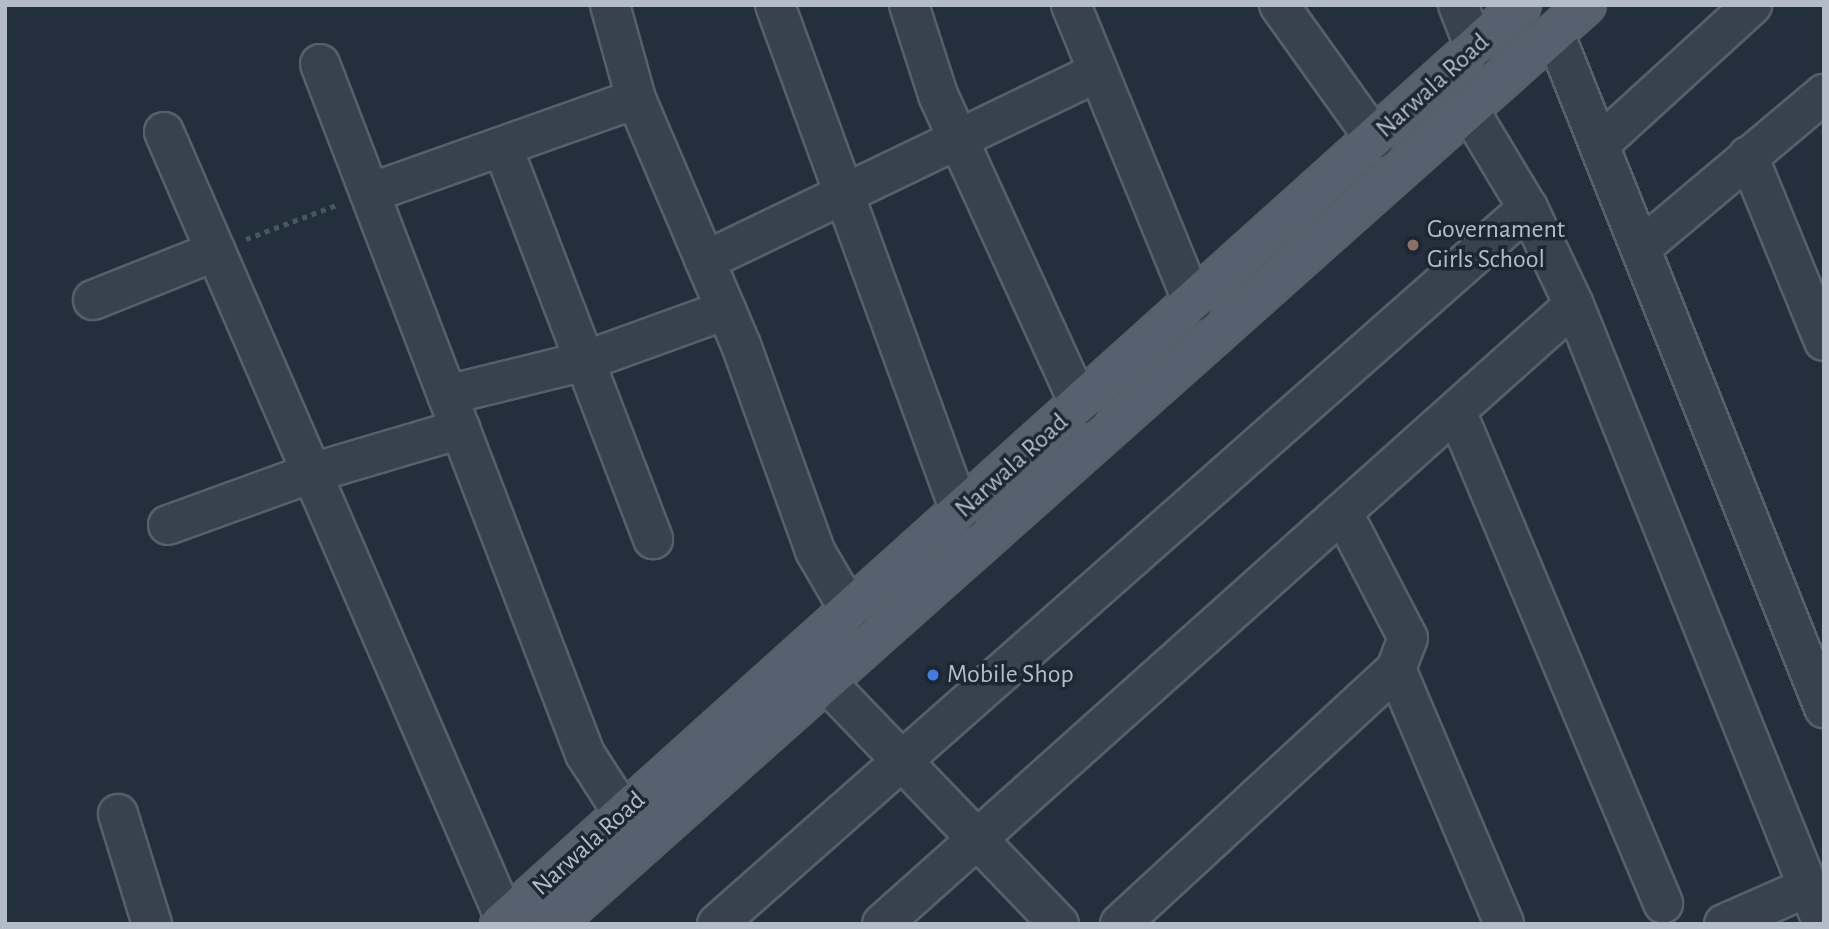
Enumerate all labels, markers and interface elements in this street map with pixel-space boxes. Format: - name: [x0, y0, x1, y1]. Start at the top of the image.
- street label: Narwala Road: [1370, 27, 1496, 145]
- place label: Governament Girls School: [1427, 214, 1565, 276]
- marker: Governament Girls School: [1405, 237, 1421, 253]
- street label: Narwala Road: [949, 407, 1075, 525]
- place label: Mobile Shop: [947, 659, 1074, 691]
- marker: Mobile Shop: [925, 667, 941, 683]
- street label: Narwala Road: [526, 785, 652, 903]

